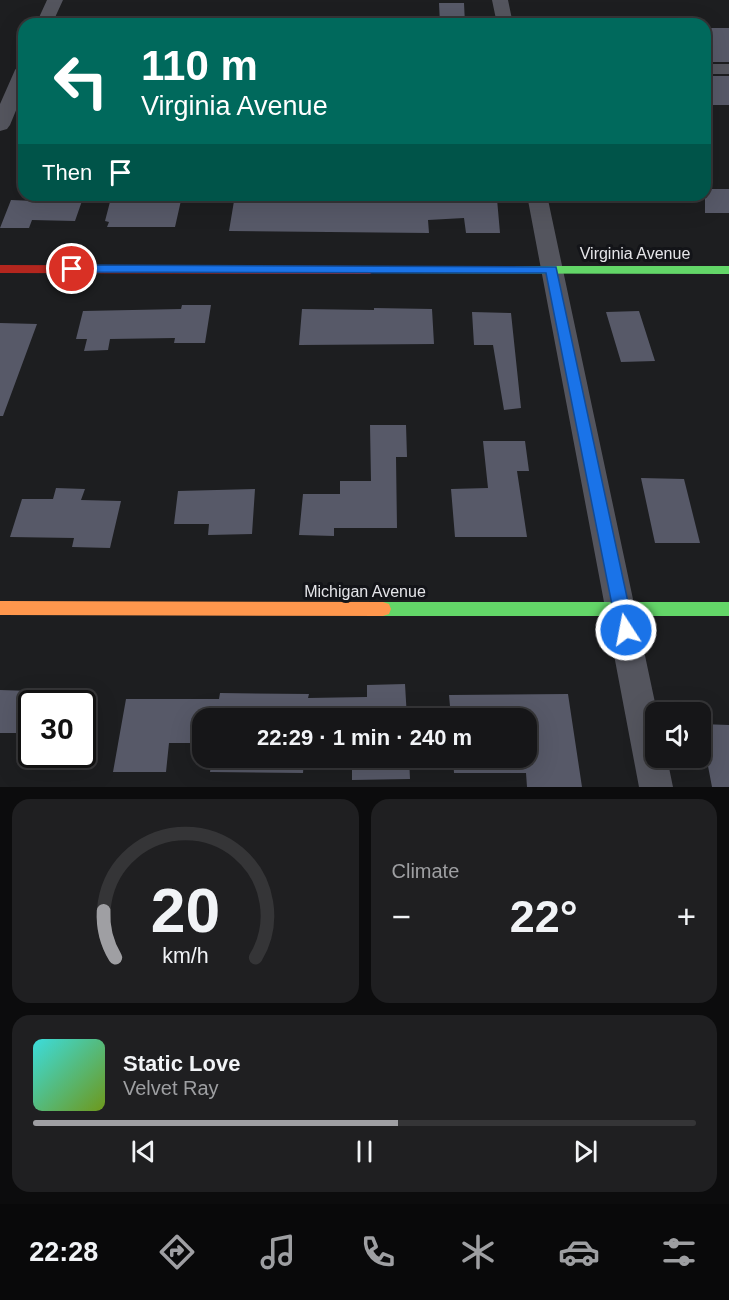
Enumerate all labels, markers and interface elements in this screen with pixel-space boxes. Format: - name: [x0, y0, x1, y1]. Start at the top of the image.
- icon: left: [42, 42, 120, 120]
- text: 110 m: [141, 42, 258, 89]
- text: Virginia Avenue: [141, 91, 328, 121]
- icon: arrive: [104, 156, 137, 189]
- text: Then: [42, 160, 92, 185]
- pin: [46, 243, 97, 294]
- street label: Virginia Avenue: [580, 245, 690, 262]
- icon: arrive: [55, 252, 88, 285]
- street label: Michigan Avenue: [304, 583, 426, 600]
- position arrow: [594, 598, 658, 662]
- speed limit sign: 30: [18, 690, 96, 768]
- map controls: [645, 702, 711, 768]
- button: sound: [645, 702, 711, 768]
- text: 22:29 · 1 min · 240 m: [257, 725, 472, 750]
- text: Climate: [392, 860, 459, 882]
- text: 20: [151, 876, 220, 945]
- text: 22°: [510, 891, 578, 942]
- text: −: [392, 898, 411, 935]
- text: +: [677, 898, 696, 935]
- text: km/h: [162, 944, 208, 968]
- text: Static Love: [123, 1051, 240, 1076]
- text: Velvet Ray: [123, 1077, 219, 1099]
- icon: previous: [127, 1135, 160, 1168]
- icon: pause: [348, 1135, 381, 1168]
- icon: next: [569, 1135, 602, 1168]
- icon: directions: [156, 1231, 198, 1273]
- icon: music: [257, 1231, 299, 1273]
- icon: phone: [357, 1231, 399, 1273]
- icon: climate: [457, 1231, 499, 1273]
- icon: car: [558, 1231, 600, 1273]
- icon: filters: [658, 1231, 700, 1273]
- text: 22:28: [29, 1237, 98, 1267]

